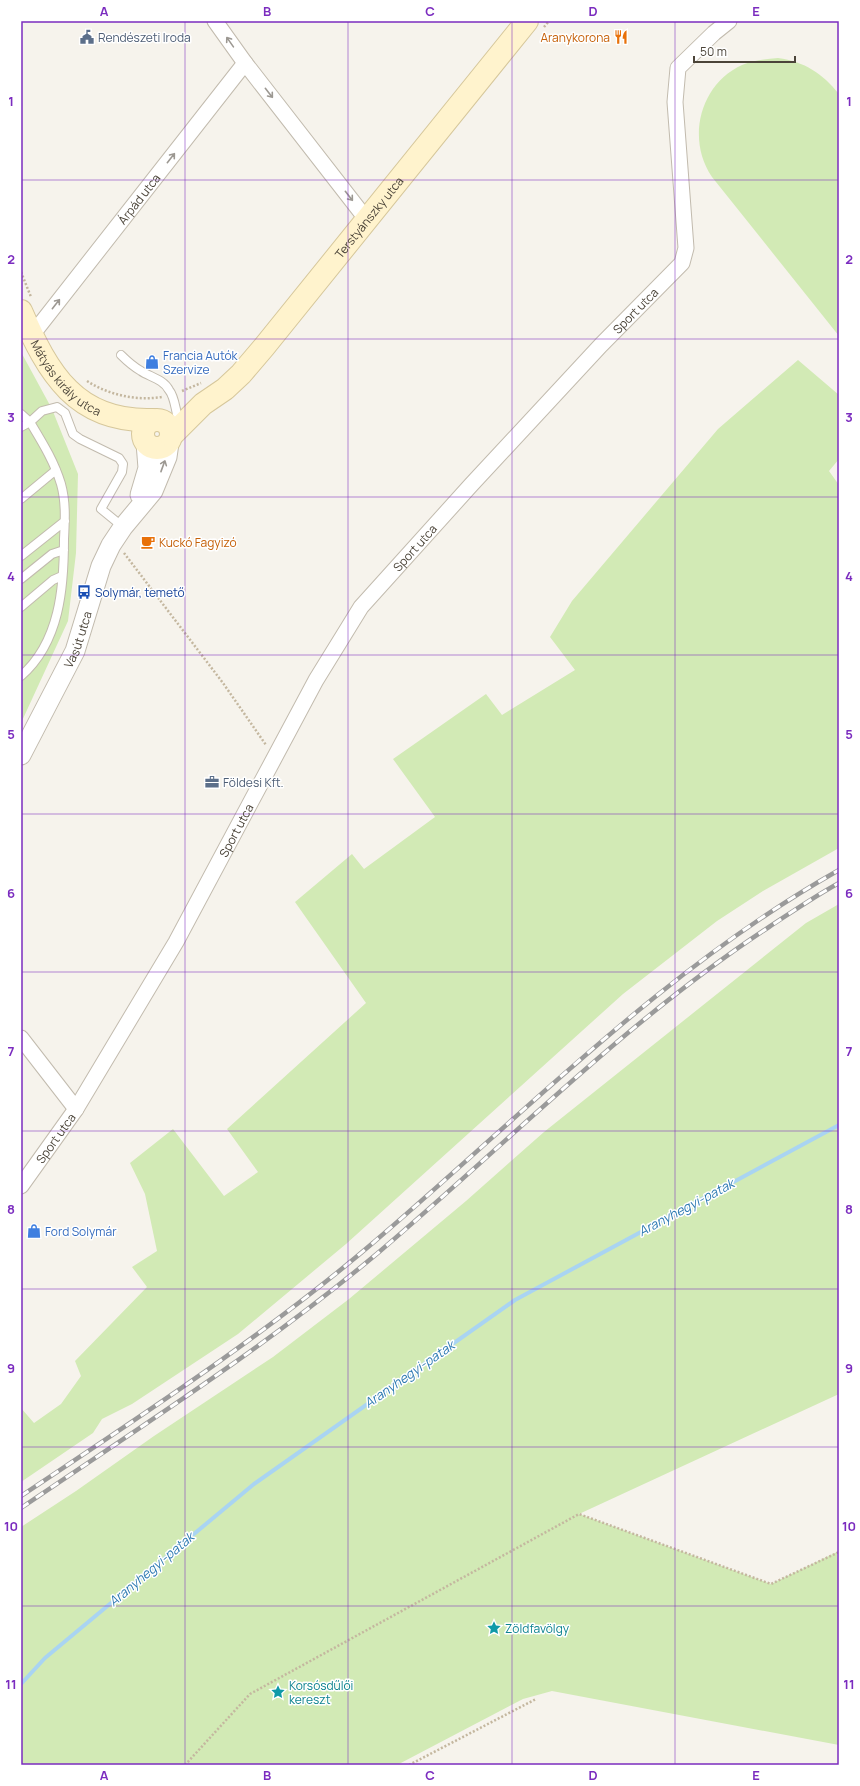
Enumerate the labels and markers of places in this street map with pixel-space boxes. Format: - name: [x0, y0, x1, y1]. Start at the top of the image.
- public building icon: Rendészeti Iroda: [79, 29, 95, 45]
- place label: Rendészeti Iroda: [98, 29, 191, 46]
- place label: Aranykorona: [540, 29, 610, 46]
- restaurant icon: Aranykorona: [613, 29, 629, 45]
- place label: Francia Autók Szervize: [163, 347, 239, 378]
- shop icon: Francia Autók Szervize: [144, 354, 160, 370]
- cafe icon: Kuckó Fagyizó: [140, 534, 156, 550]
- place label: Kuckó Fagyizó: [159, 534, 236, 551]
- bus stop icon: Solymár, temető: [76, 584, 92, 600]
- place label: Solymár, temető: [95, 584, 185, 601]
- office icon: Földesi Kft.: [204, 774, 220, 790]
- place label: Földesi Kft.: [223, 774, 284, 791]
- shop icon: Ford Solymár: [26, 1223, 42, 1239]
- place label: Ford Solymár: [45, 1223, 117, 1240]
- place icon: Zöldfavölgy: [486, 1620, 502, 1636]
- place label: Zöldfavölgy: [505, 1620, 570, 1637]
- place label: Korsósdűlői kereszt: [289, 1677, 353, 1708]
- place icon: Korsósdűlői kereszt: [270, 1684, 286, 1700]

